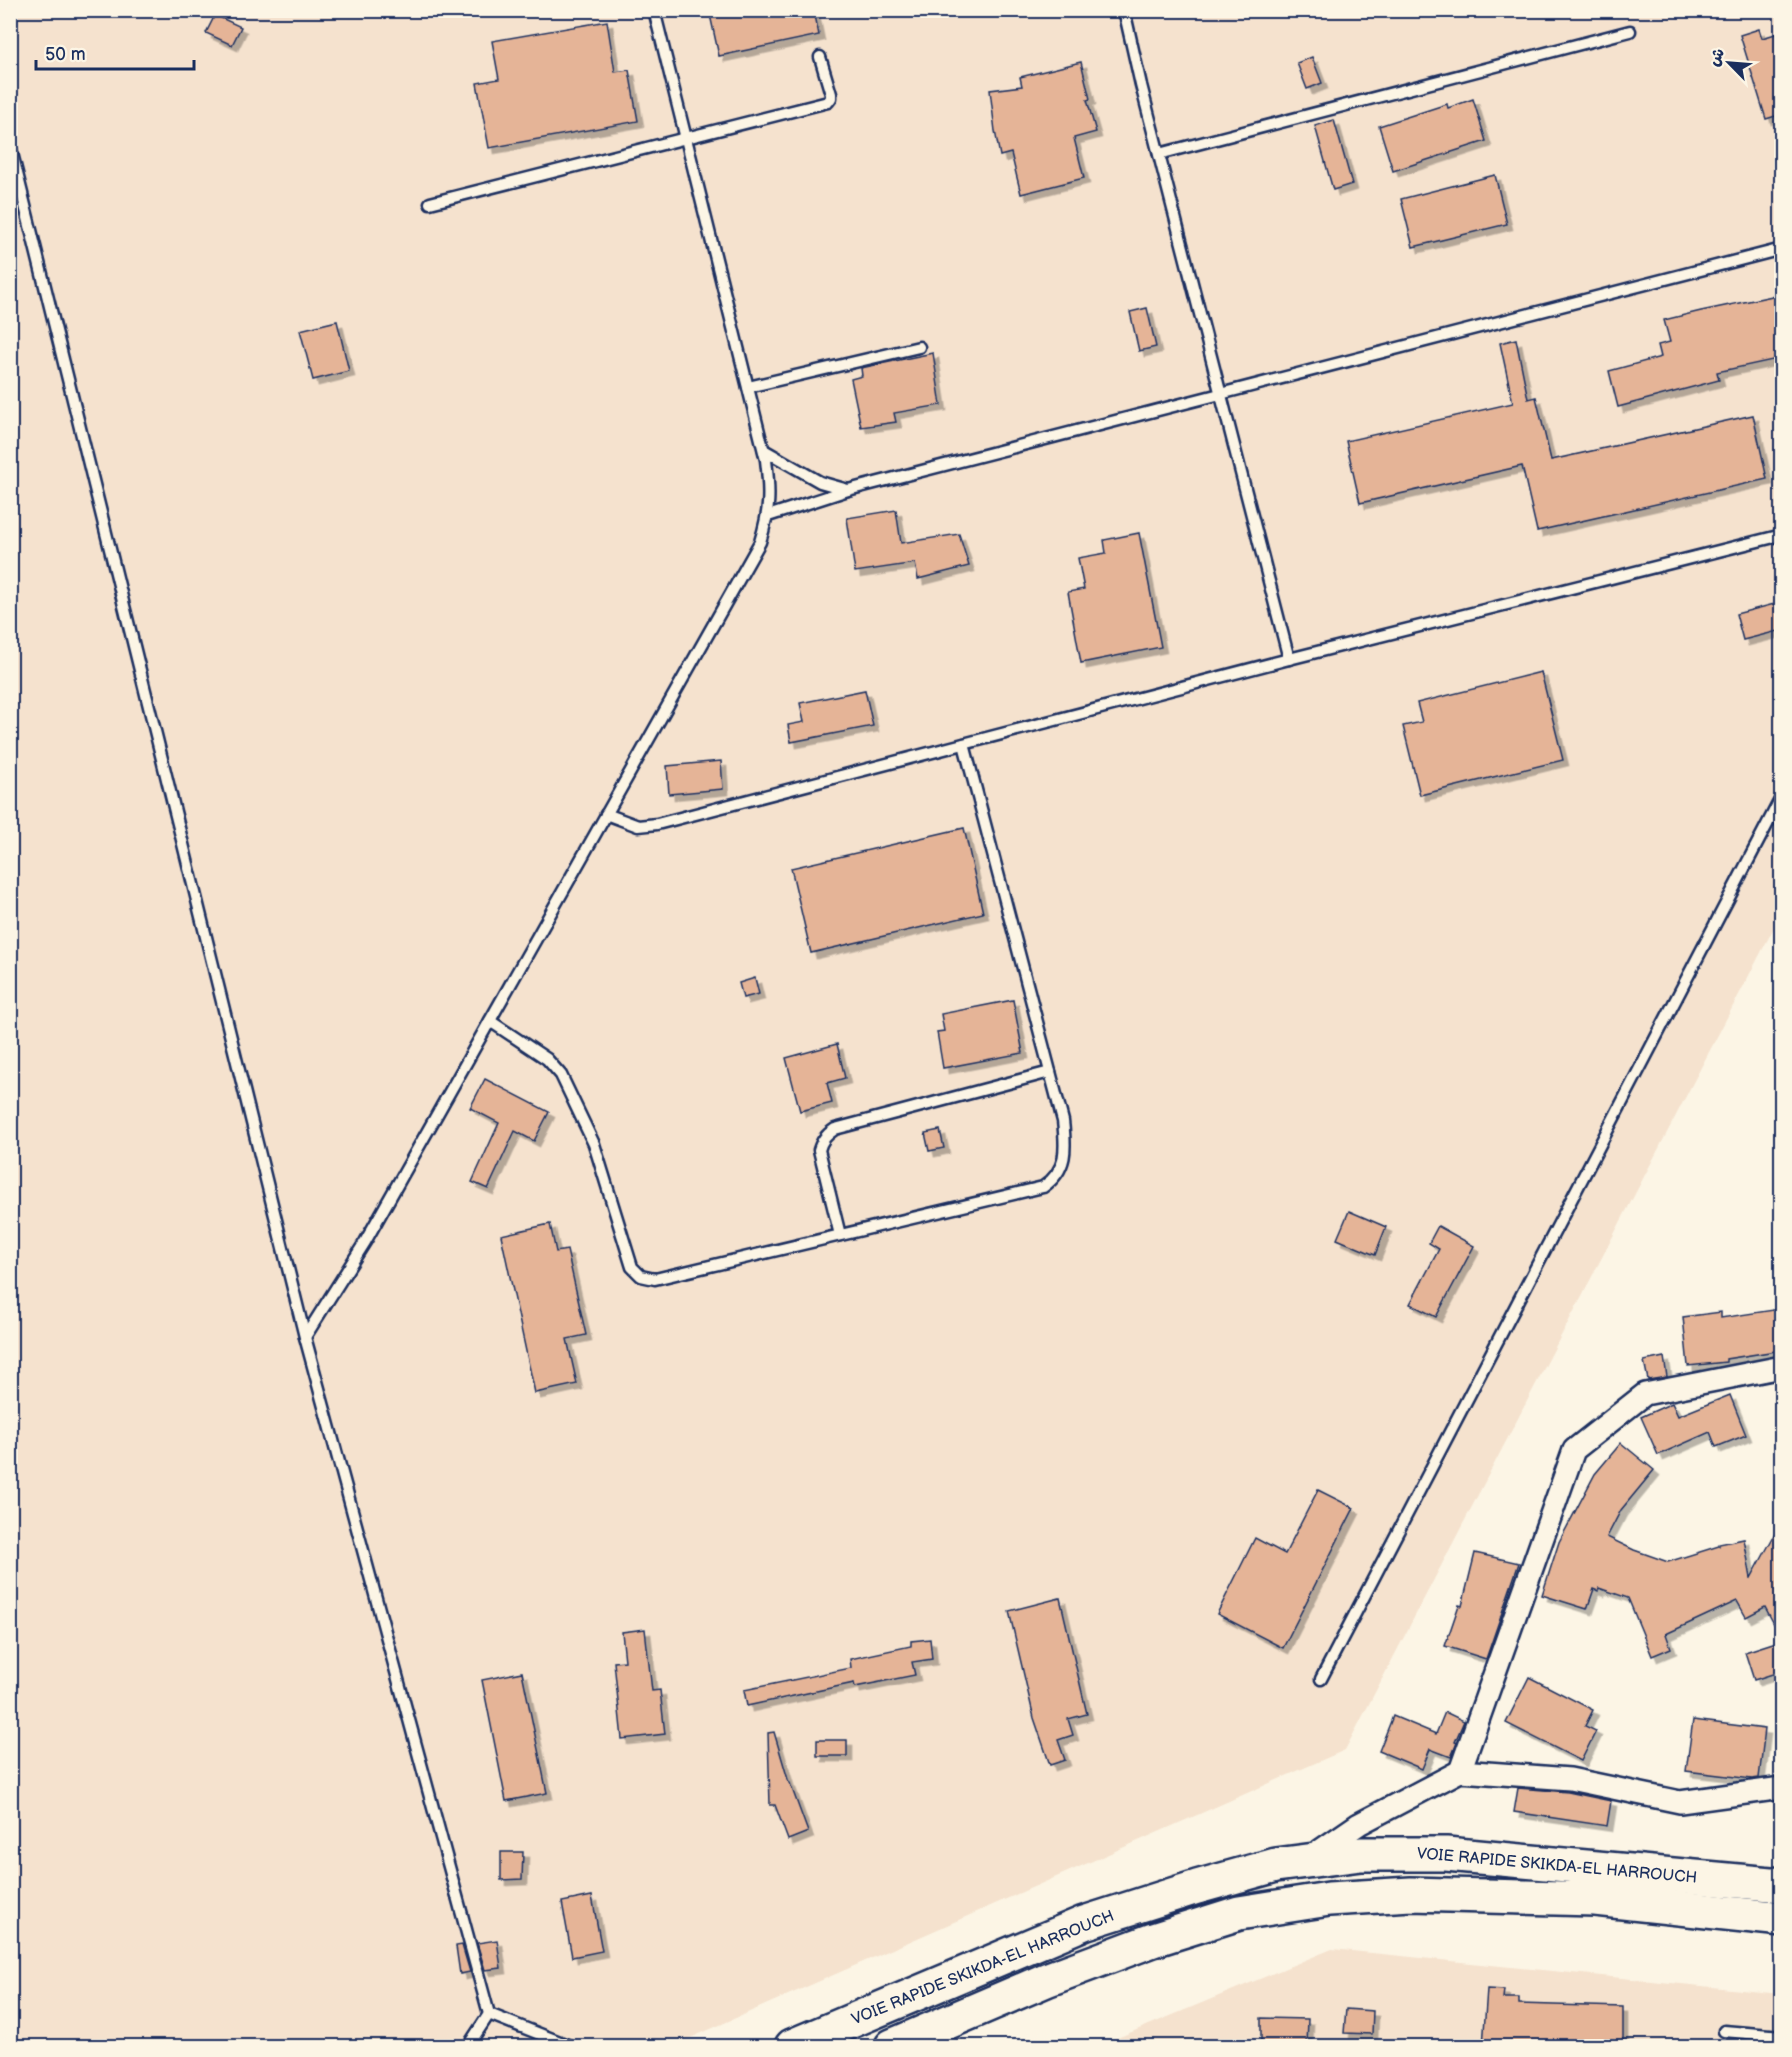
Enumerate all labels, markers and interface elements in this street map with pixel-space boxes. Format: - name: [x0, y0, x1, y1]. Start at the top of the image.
- scale bar: [36, 33, 194, 71]
- north arrow: [1699, 33, 1759, 93]
- text: 50 m: [45, 44, 86, 65]
- text: ش: [1704, 45, 1729, 69]
- street label: VOIE RAPIDE SKIKDA-EL HARROUCH: [1416, 1844, 1698, 1888]
- street label: VOIE RAPIDE SKIKDA-EL HARROUCH: [849, 1907, 1117, 2029]

